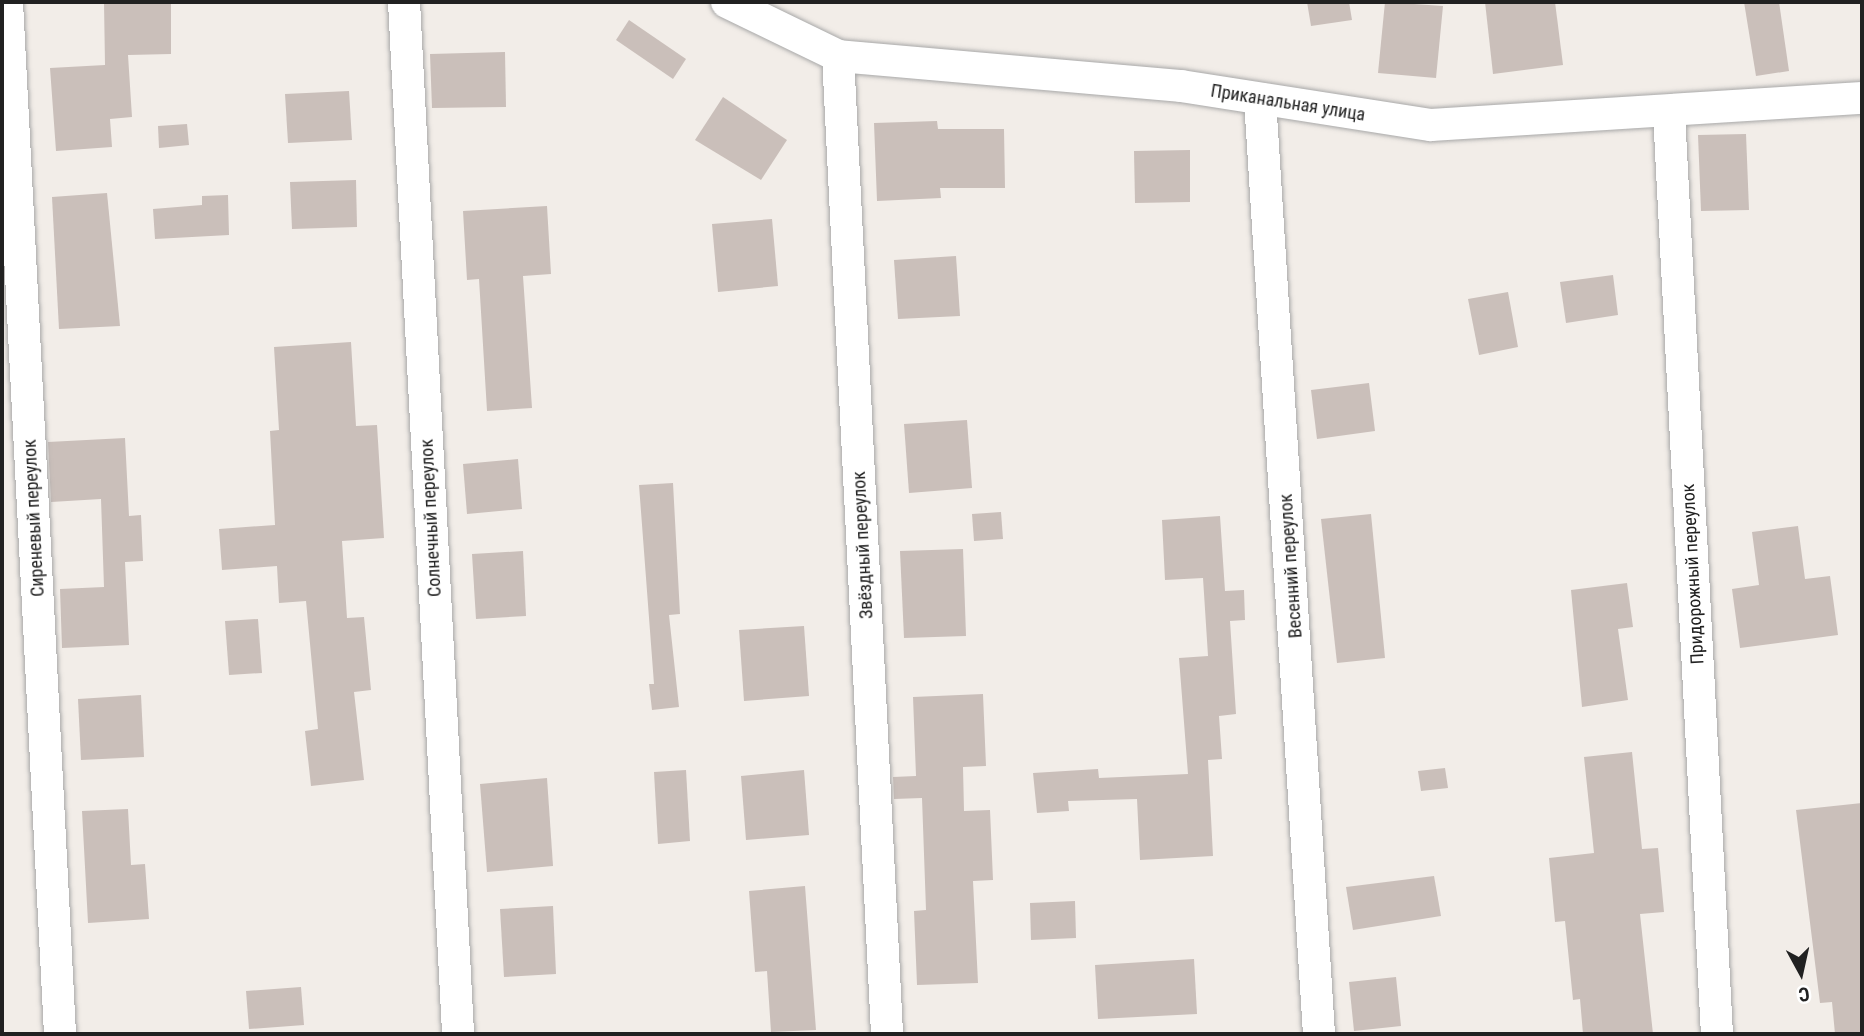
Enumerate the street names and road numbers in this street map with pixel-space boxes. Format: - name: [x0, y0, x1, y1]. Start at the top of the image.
- street label: Приканальная улица: [1209, 80, 1367, 126]
- street label: Сиреневый переулок: [19, 439, 49, 597]
- street label: Солнечный переулок: [416, 439, 446, 597]
- street label: Звёздный переулок: [848, 471, 878, 619]
- street label: Придорожный переулок: [1677, 483, 1709, 665]
- street label: Весенний переулок: [1275, 493, 1307, 639]

